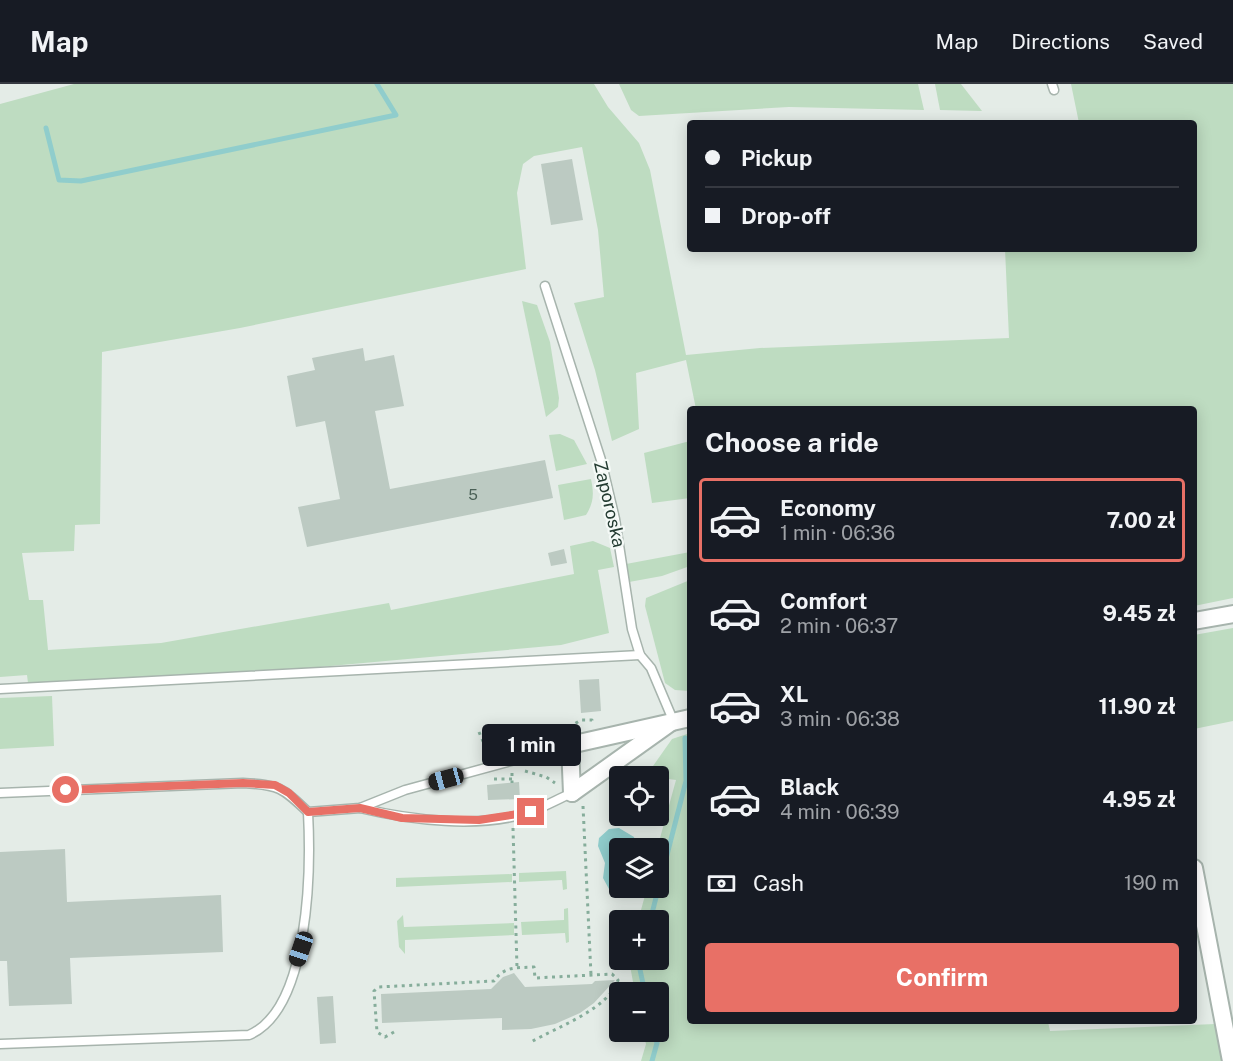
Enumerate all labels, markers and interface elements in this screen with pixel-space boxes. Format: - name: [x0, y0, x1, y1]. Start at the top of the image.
- text: Map: [30, 25, 89, 58]
- text: Map: [936, 29, 978, 54]
- text: Directions: [1011, 29, 1110, 54]
- text: Saved: [1143, 29, 1203, 54]
- text: Pickup: [741, 145, 812, 171]
- text: Drop-off: [741, 203, 831, 229]
- text: Choose a ride: [705, 426, 879, 458]
- street label: Zaporoska: [590, 459, 630, 549]
- house number: 5: [468, 486, 478, 503]
- icon: car: [708, 493, 762, 547]
- text: Economy: [780, 495, 876, 521]
- text: 7.00 zł: [1106, 507, 1176, 533]
- text: 1 min · 06:36: [780, 521, 895, 545]
- icon: car: [708, 586, 762, 640]
- text: Comfort: [780, 588, 867, 614]
- text: 9.45 zł: [1103, 600, 1176, 626]
- text: 2 min · 06:37: [780, 614, 898, 638]
- icon: car: [708, 679, 762, 733]
- text: XL: [780, 681, 808, 707]
- text: 11.90 zł: [1099, 693, 1176, 719]
- text: 3 min · 06:38: [780, 707, 900, 731]
- callout: 1 min: [482, 725, 580, 767]
- text: 1 min: [507, 733, 556, 757]
- car: [426, 766, 466, 792]
- map controls: [609, 766, 669, 1042]
- button: locate: [609, 766, 669, 826]
- icon: car: [708, 772, 762, 826]
- text: Black: [780, 774, 839, 800]
- route start: [52, 776, 79, 803]
- text: 4.95 zł: [1102, 786, 1176, 812]
- route end: [517, 798, 544, 825]
- text: 4 min · 06:39: [780, 800, 900, 824]
- button: layers: [609, 838, 669, 898]
- icon: cash: [705, 867, 738, 900]
- text: Cash: [753, 870, 804, 896]
- text: 190 m: [1124, 871, 1179, 895]
- button: +: [609, 910, 669, 970]
- car: [287, 929, 315, 969]
- button: Confirm: [705, 943, 1179, 1012]
- button: −: [609, 982, 669, 1042]

